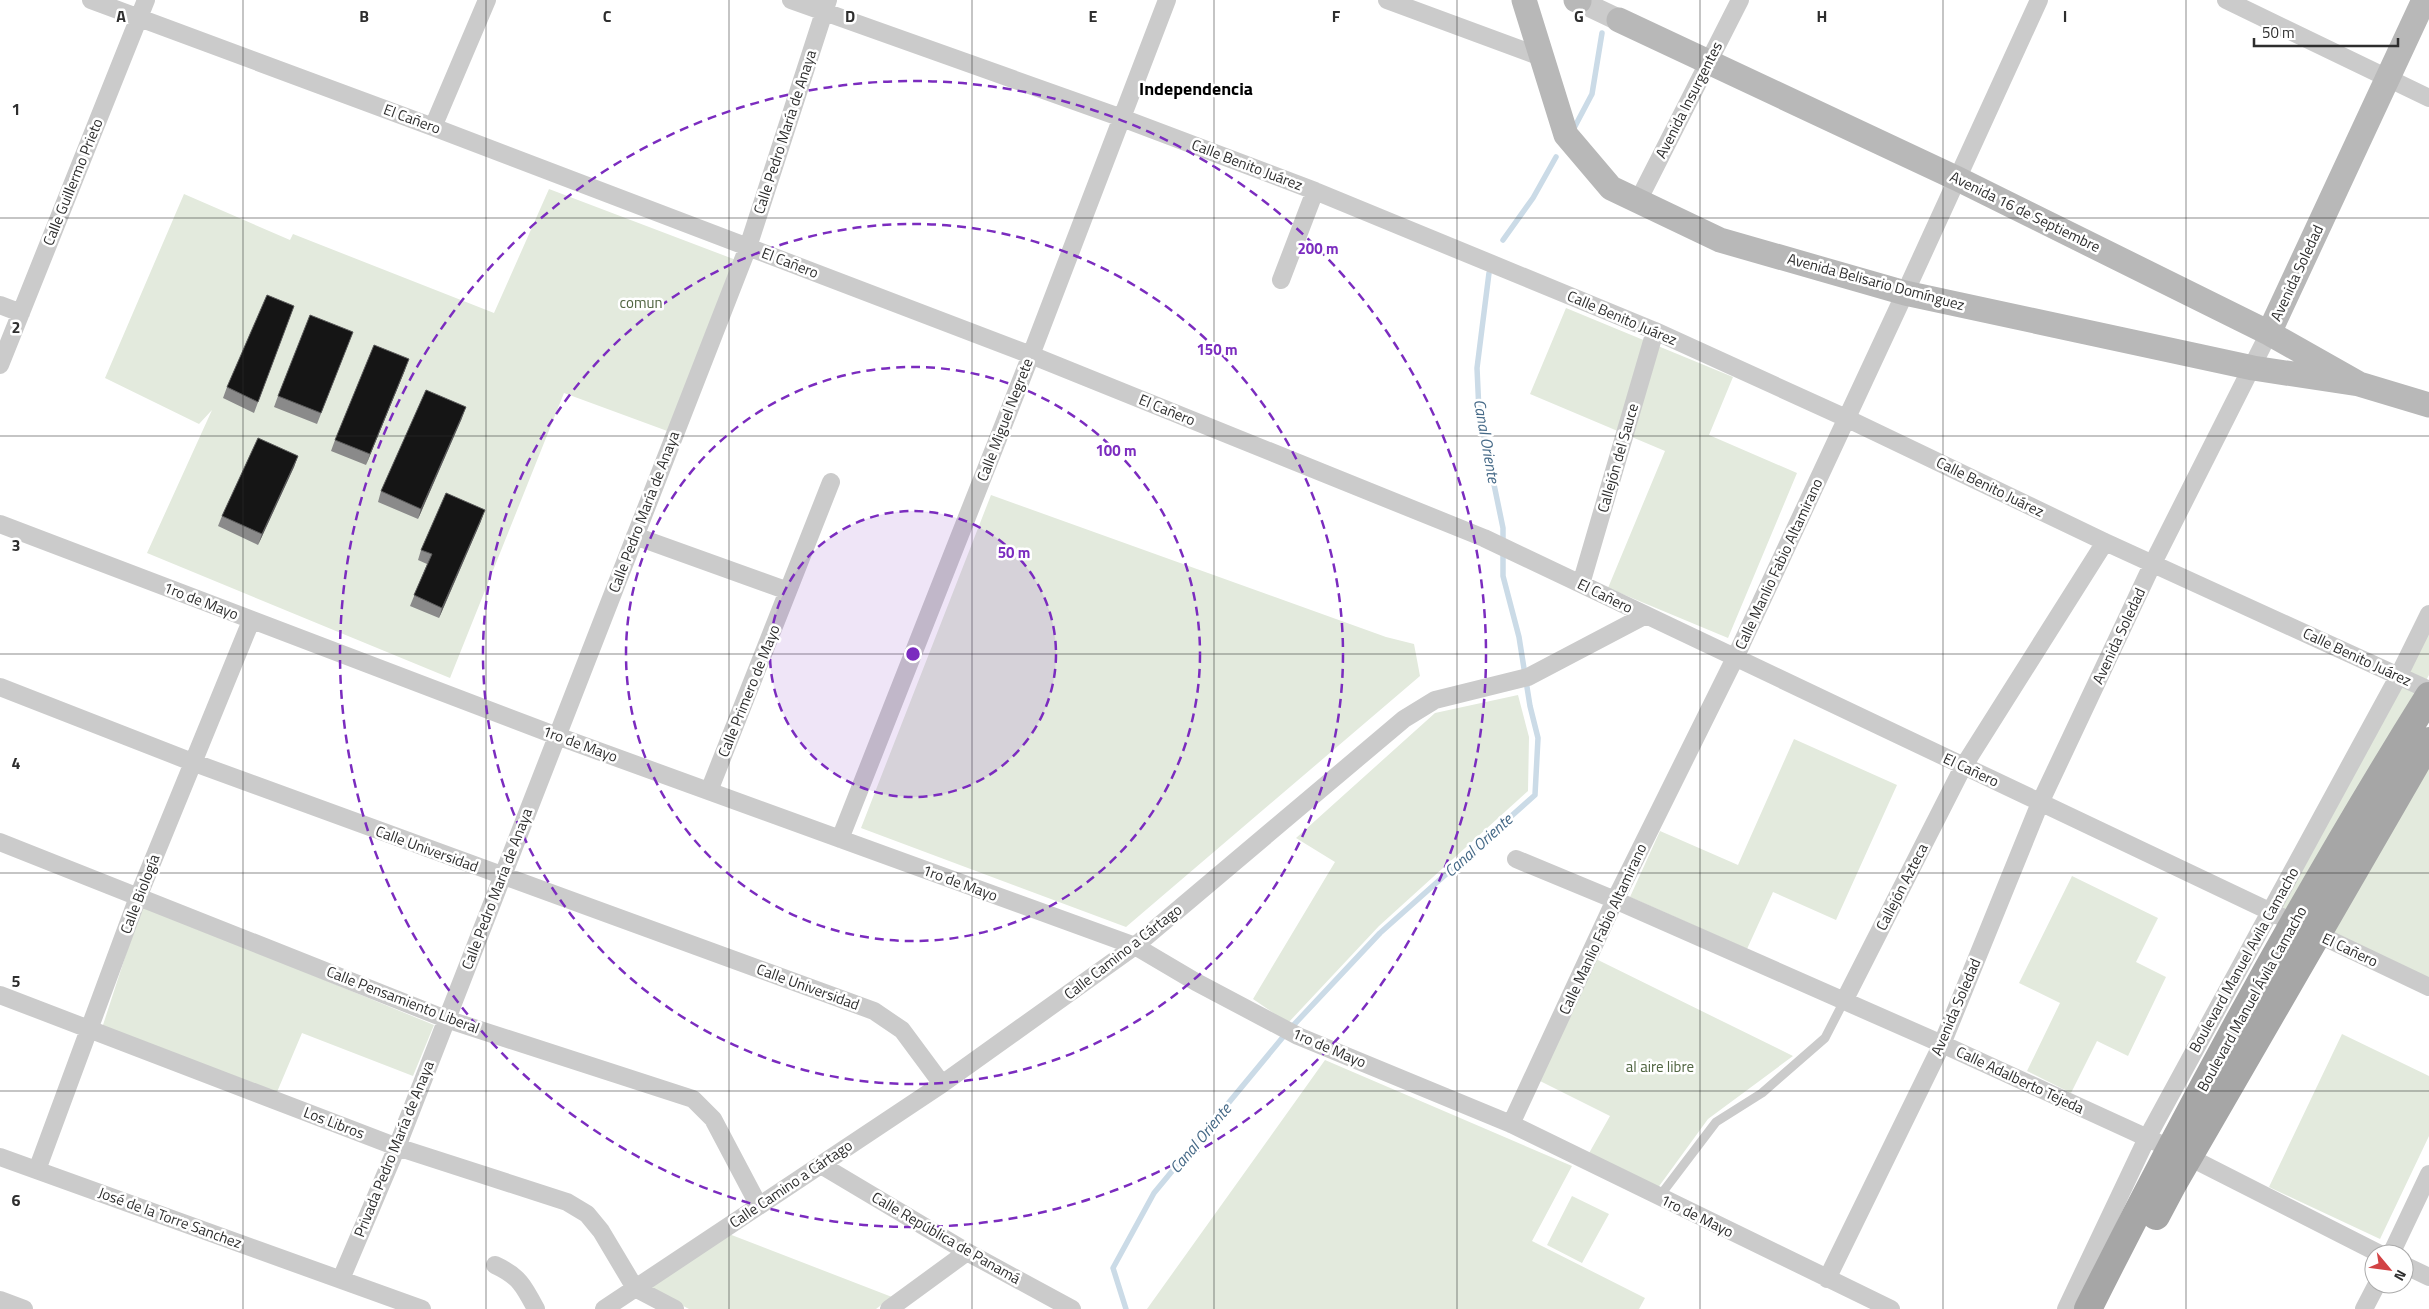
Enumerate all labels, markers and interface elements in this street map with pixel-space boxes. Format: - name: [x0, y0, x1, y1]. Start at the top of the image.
- text: A: [116, 4, 126, 28]
- text: B: [359, 4, 369, 28]
- text: C: [603, 4, 612, 28]
- text: D: [845, 4, 855, 28]
- text: E: [1089, 4, 1098, 28]
- text: F: [1332, 4, 1341, 28]
- text: G: [1574, 4, 1584, 28]
- text: H: [1817, 4, 1827, 28]
- text: I: [2063, 4, 2067, 28]
- scale bar: [2254, 15, 2398, 47]
- text: 50 m: [2262, 21, 2295, 44]
- street label: Avenida Insurgentes: [1649, 37, 1728, 162]
- street label: Calle Pedro María de Anaya: [747, 46, 822, 217]
- district label: Independencia: [1139, 75, 1253, 102]
- text: 1: [12, 97, 20, 121]
- street label: El Cañero: [380, 98, 444, 140]
- street label: Calle Guillermo Prieto: [36, 115, 109, 249]
- street label: Calle Benito Juárez: [1188, 133, 1306, 196]
- street label: Avenida 16 de Septiembre: [1946, 165, 2104, 258]
- street label: Avenida Soledad: [2264, 221, 2329, 325]
- text: 200 m: [1297, 237, 1339, 260]
- street label: El Cañero: [758, 241, 822, 284]
- street label: Avenida Belisario Domínguez: [1785, 247, 1968, 316]
- street label: Calle Benito Juárez: [1564, 284, 1681, 351]
- park label: comun: [620, 291, 662, 314]
- text: 2: [12, 315, 20, 339]
- text: 150 m: [1196, 338, 1238, 361]
- street label: Calle Miguel Negrete: [970, 355, 1039, 485]
- street label: El Cañero: [1135, 388, 1199, 431]
- water label: Canal Oriente: [1468, 397, 1506, 487]
- street label: Callejón del Sauce: [1591, 401, 1644, 515]
- street label: Calle Pedro María de Anaya: [602, 427, 685, 596]
- text: 100 m: [1095, 439, 1137, 462]
- street label: Calle Benito Juárez: [1932, 450, 2048, 523]
- street label: Calle Manlio Fabio Altamirano: [1729, 474, 1828, 653]
- text: 3: [12, 533, 20, 557]
- text: 50 m: [998, 541, 1030, 564]
- street label: El Cañero: [1574, 572, 1637, 619]
- street label: 1ro de Mayo: [160, 576, 242, 625]
- street label: Avenida Soledad: [2086, 584, 2151, 688]
- street label: Calle Primero de Mayo: [711, 621, 786, 761]
- street label: Calle Benito Juárez: [2299, 621, 2415, 692]
- centre of rings: [904, 645, 922, 663]
- street label: 1ro de Mayo: [539, 719, 621, 768]
- street label: El Cañero: [1939, 747, 2003, 793]
- text: 4: [12, 751, 21, 775]
- street label: Calle Pedro María de Anaya: [455, 804, 538, 973]
- water label: Canal Oriente: [1438, 807, 1519, 882]
- street label: Calle Universidad: [373, 819, 482, 878]
- street label: Calle Manlio Fabio Altamirano: [1553, 839, 1652, 1018]
- street label: Callejón Azteca: [1870, 839, 1934, 934]
- street label: Calle Biología: [114, 850, 165, 937]
- street label: 1ro de Mayo: [919, 858, 1001, 907]
- street label: Boulevard Manuel Avila Camacho: [2183, 863, 2304, 1057]
- street label: Calle Camino a Cártago: [1059, 898, 1187, 1005]
- street label: Boulevard Manuel Ávila Camacho: [2191, 902, 2312, 1096]
- street label: El Cañero: [2318, 927, 2382, 973]
- street label: Avenida Soledad: [1925, 954, 1986, 1059]
- street label: Calle Universidad: [754, 957, 863, 1016]
- street label: Calle Pensamiento Liberal: [323, 960, 483, 1039]
- text: 5: [12, 969, 21, 993]
- street label: 1ro de Mayo: [1289, 1022, 1370, 1073]
- street label: Calle Adalberto Tejeda: [1952, 1040, 2088, 1120]
- park label: al aire libre: [1626, 1055, 1694, 1078]
- street label: Privada Pedro María de Anaya: [348, 1057, 440, 1241]
- water label: Canal Oriente: [1163, 1096, 1238, 1178]
- street label: Los Libros: [300, 1100, 368, 1145]
- street label: Calle Camino a Cártago: [724, 1134, 857, 1233]
- street label: José de la Torre Sanchez: [95, 1181, 245, 1254]
- street label: Calle República de Panamá: [867, 1185, 1026, 1290]
- text: 6: [12, 1188, 21, 1212]
- street label: 1ro de Mayo: [1657, 1188, 1738, 1243]
- north arrow: [2364, 1244, 2414, 1294]
- text: N: [2389, 1266, 2412, 1285]

